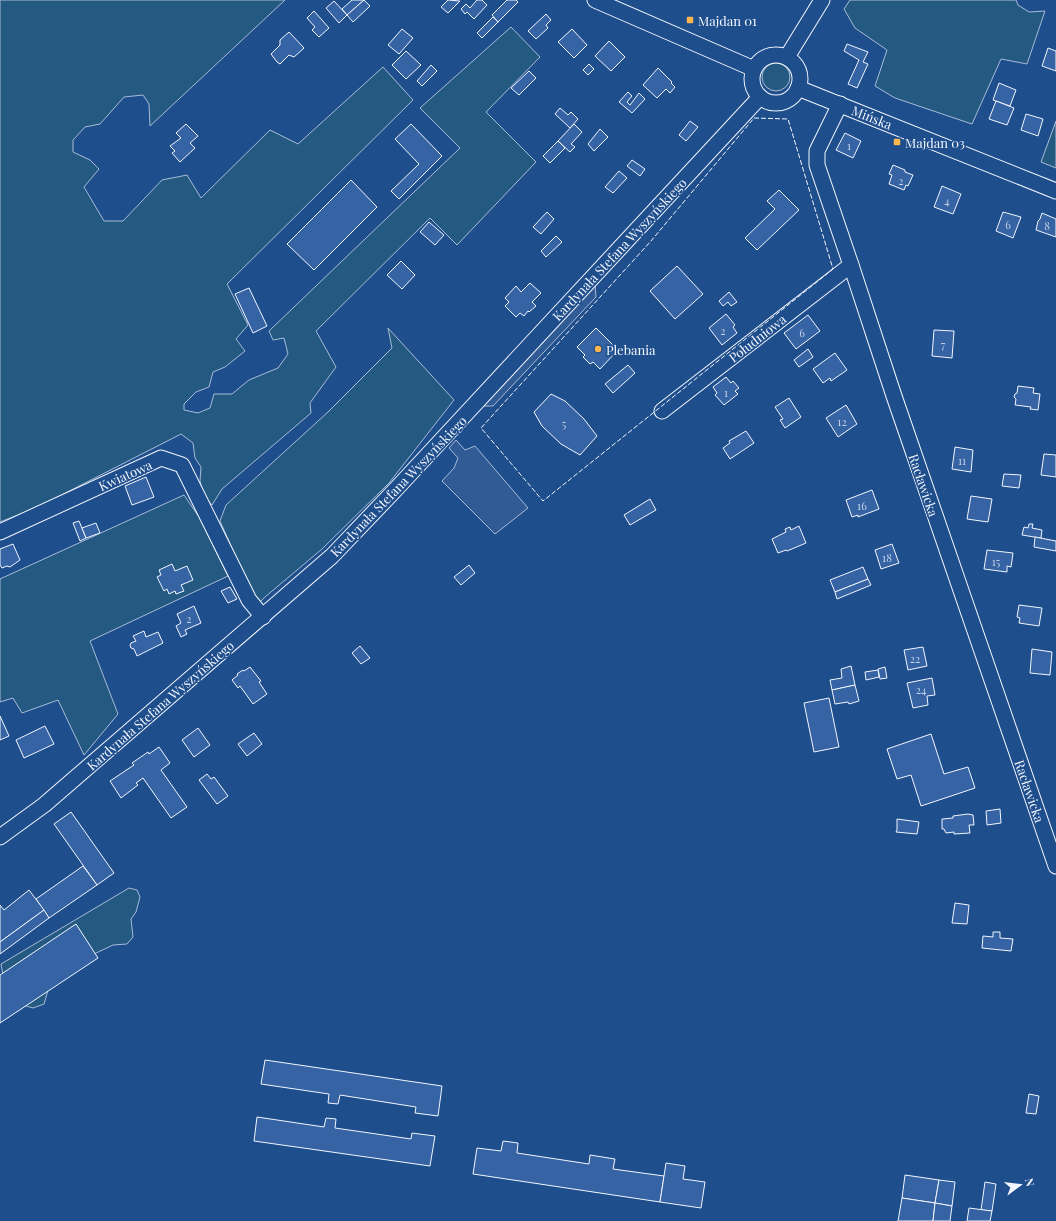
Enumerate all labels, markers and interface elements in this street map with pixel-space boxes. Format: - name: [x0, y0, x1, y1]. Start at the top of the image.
- place label: Majdan 01: [698, 12, 757, 29]
- marker: Majdan 01: [685, 15, 695, 25]
- street label: Mińska: [849, 101, 895, 133]
- place label: Majdan 03: [905, 134, 965, 151]
- marker: Majdan 03: [892, 137, 902, 147]
- house number: 1: [847, 138, 851, 153]
- house number: 2: [898, 173, 904, 188]
- street label: Kardynała Stefana Wyszyńskiego: [548, 174, 690, 324]
- house number: 4: [944, 193, 950, 208]
- house number: 6: [1005, 217, 1011, 232]
- house number: 8: [1044, 218, 1050, 233]
- street label: Południowa: [725, 310, 790, 366]
- house number: 2: [720, 323, 726, 338]
- house number: 6: [799, 325, 805, 340]
- house number: 7: [941, 337, 946, 352]
- place label: Plebania: [606, 341, 656, 358]
- marker: Plebania: [593, 344, 603, 354]
- house number: 1: [724, 385, 728, 400]
- street label: Kardynała Stefana Wyszyńskiego: [326, 412, 470, 560]
- house number: 12: [837, 414, 847, 429]
- house number: 5: [562, 416, 567, 431]
- street label: Racławicka: [905, 452, 943, 519]
- house number: 11: [958, 453, 966, 468]
- street label: Kwiatowa: [96, 455, 155, 494]
- house number: 16: [857, 498, 867, 513]
- house number: 18: [882, 550, 892, 565]
- house number: 15: [992, 554, 1001, 569]
- house number: 2: [186, 611, 192, 626]
- street label: Kardynała Stefana Wyszyńskiego: [83, 636, 237, 774]
- house number: 22: [910, 651, 920, 666]
- house number: 24: [916, 682, 927, 697]
- street label: Racławicka: [1011, 758, 1049, 825]
- north arrow: [1000, 1165, 1040, 1205]
- text: N: [1022, 1177, 1038, 1188]

